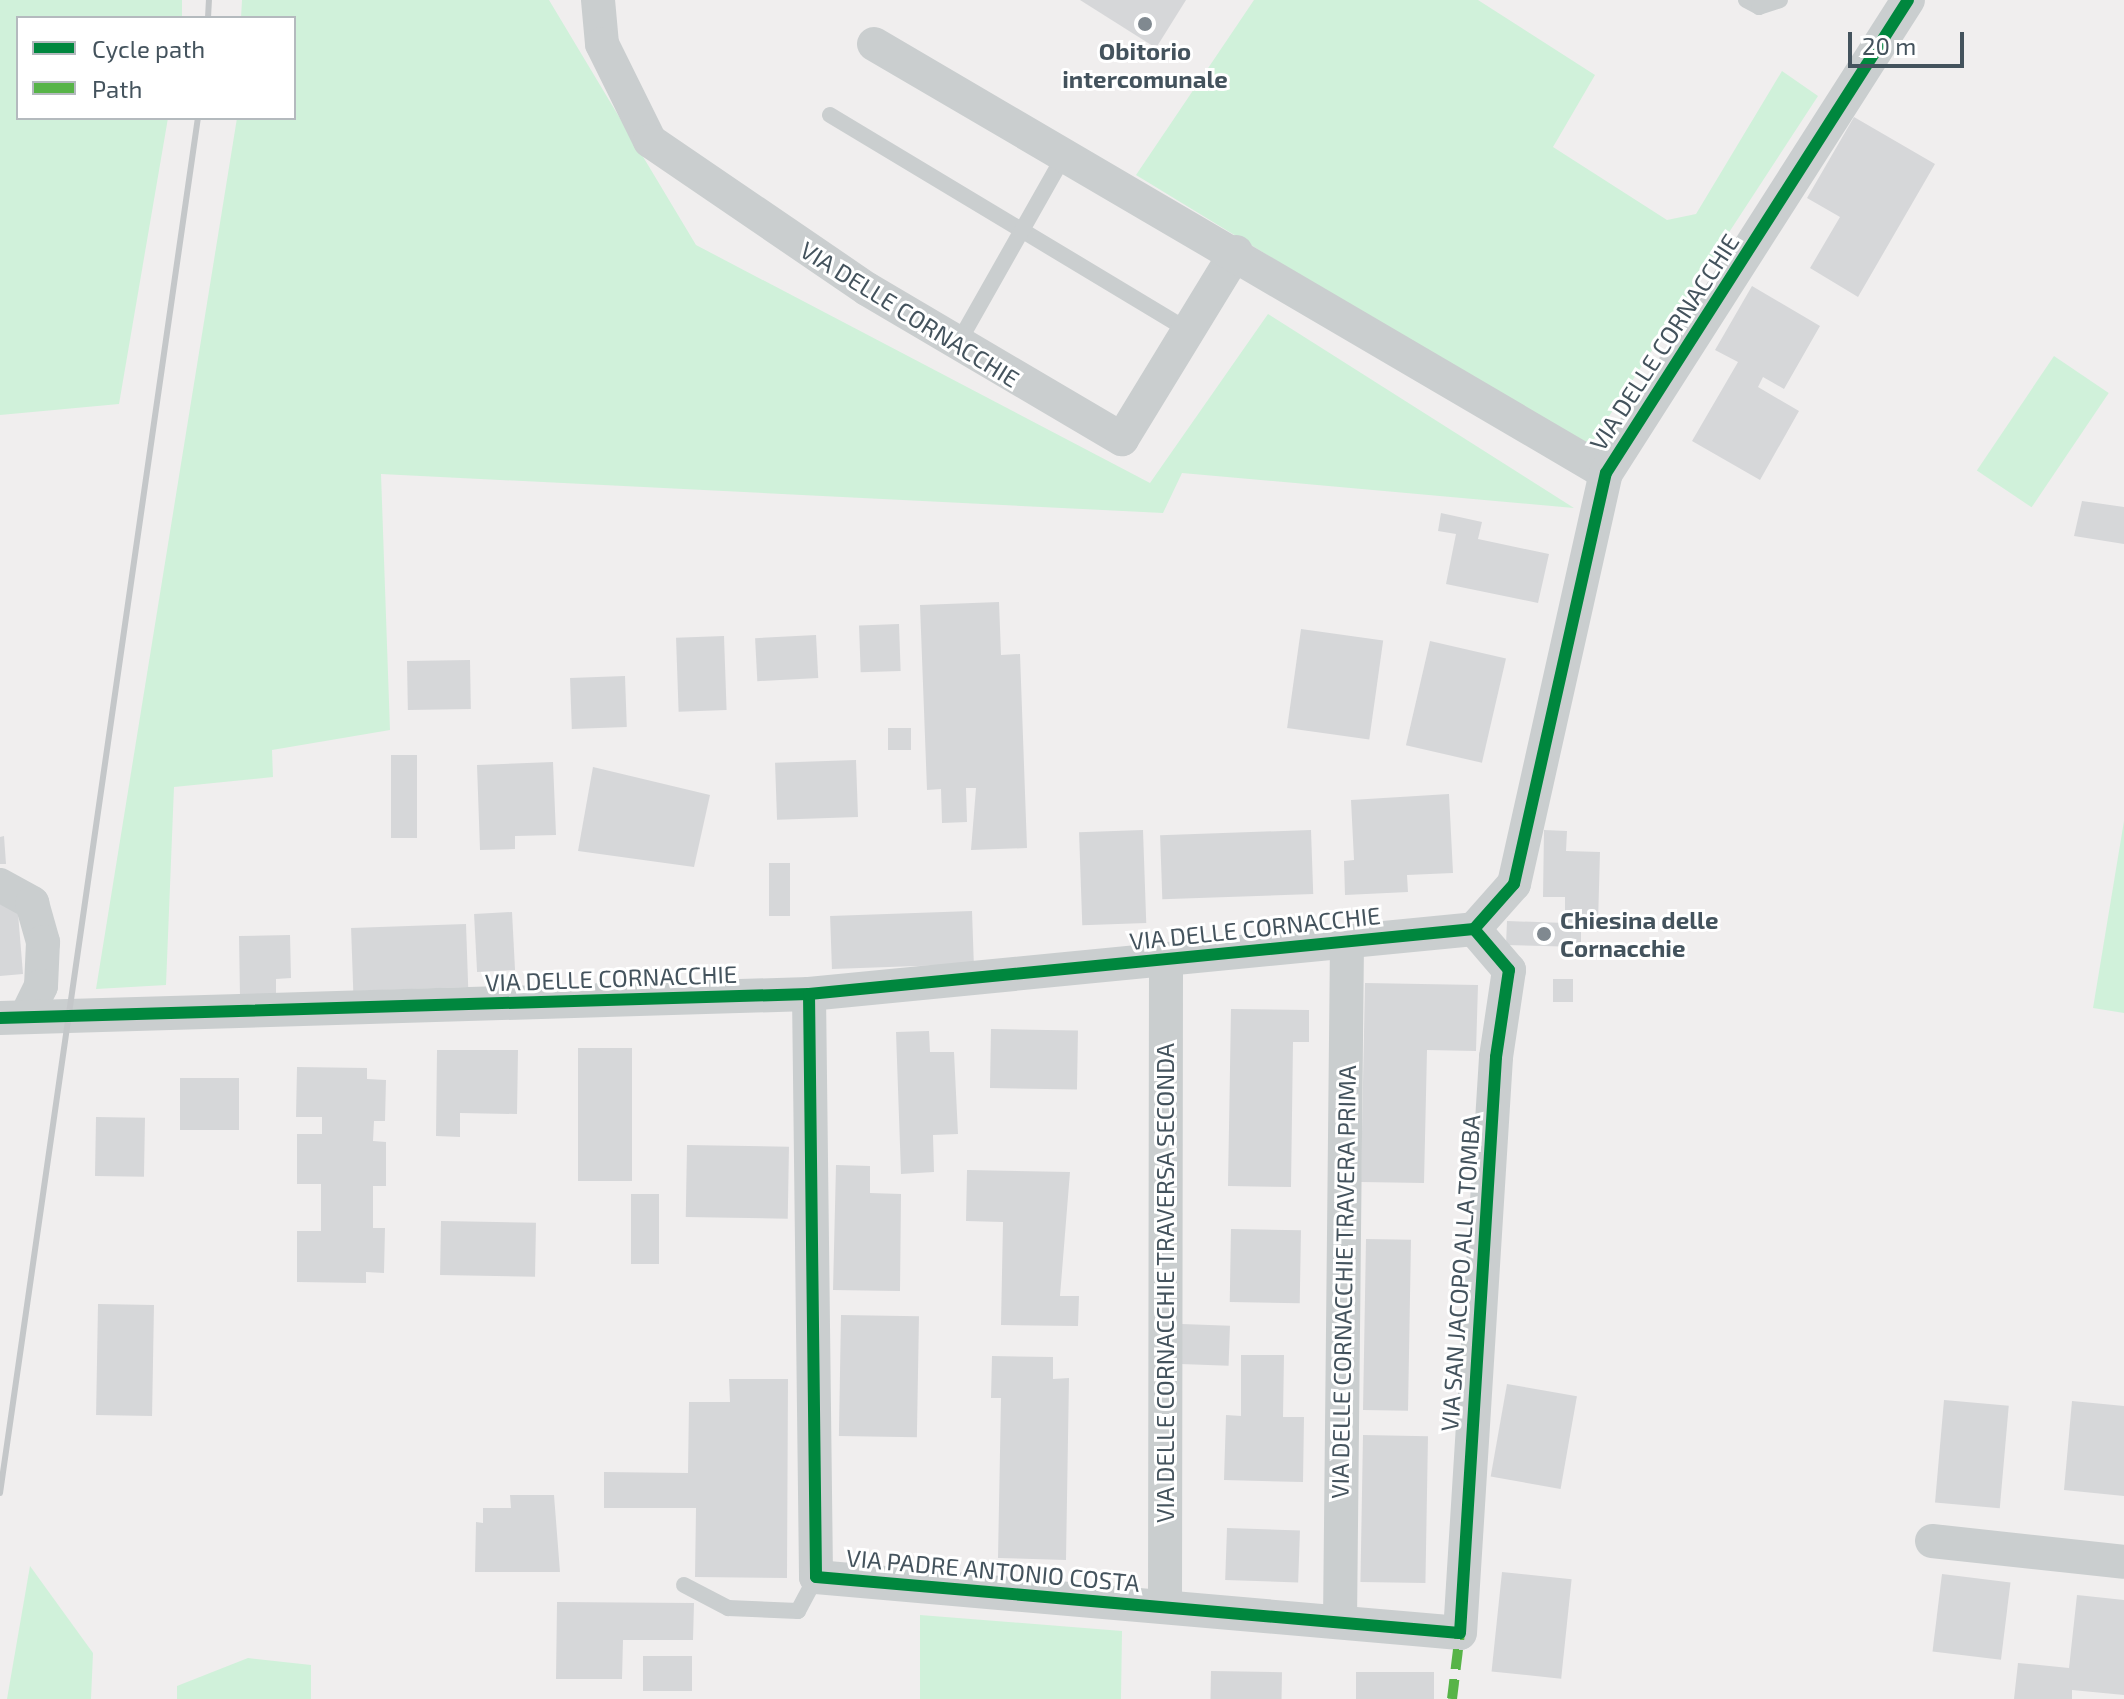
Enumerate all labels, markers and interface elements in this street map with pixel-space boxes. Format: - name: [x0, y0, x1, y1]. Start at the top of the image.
- marker: Obitorio intercomunale: [1136, 15, 1154, 33]
- legend: [16, 16, 296, 120]
- scale bar: [1852, 16, 1968, 66]
- text: 20 m: [1862, 31, 1916, 60]
- text: Cycle path: [92, 34, 205, 63]
- place label: Obitorio intercomunale: [1062, 37, 1228, 93]
- text: Path: [92, 74, 142, 103]
- street label: VIA DELLE CORNACCHIE: [1583, 228, 1745, 456]
- street label: VIA DELLE CORNACCHIE: [795, 235, 1025, 393]
- street label: VIA DELLE CORNACCHIE: [1128, 900, 1382, 956]
- place label: Chiesina delle Cornacchie: [1560, 906, 1718, 962]
- marker: Chiesina delle Cornacchie: [1535, 925, 1553, 943]
- street label: VIA DELLE CORNACCHIE: [484, 959, 738, 997]
- street label: VIA DELLE CORNACCHIE TRAVERSA SECONDA: [1151, 1042, 1179, 1524]
- street label: VIA DELLE CORNACCHIE TRAVERA PRIMA: [1325, 1064, 1361, 1500]
- street label: VIA SAN JACOPO ALLA TOMBA: [1434, 1112, 1486, 1434]
- street label: VIA PADRE ANTONIO COSTA: [845, 1543, 1141, 1597]

